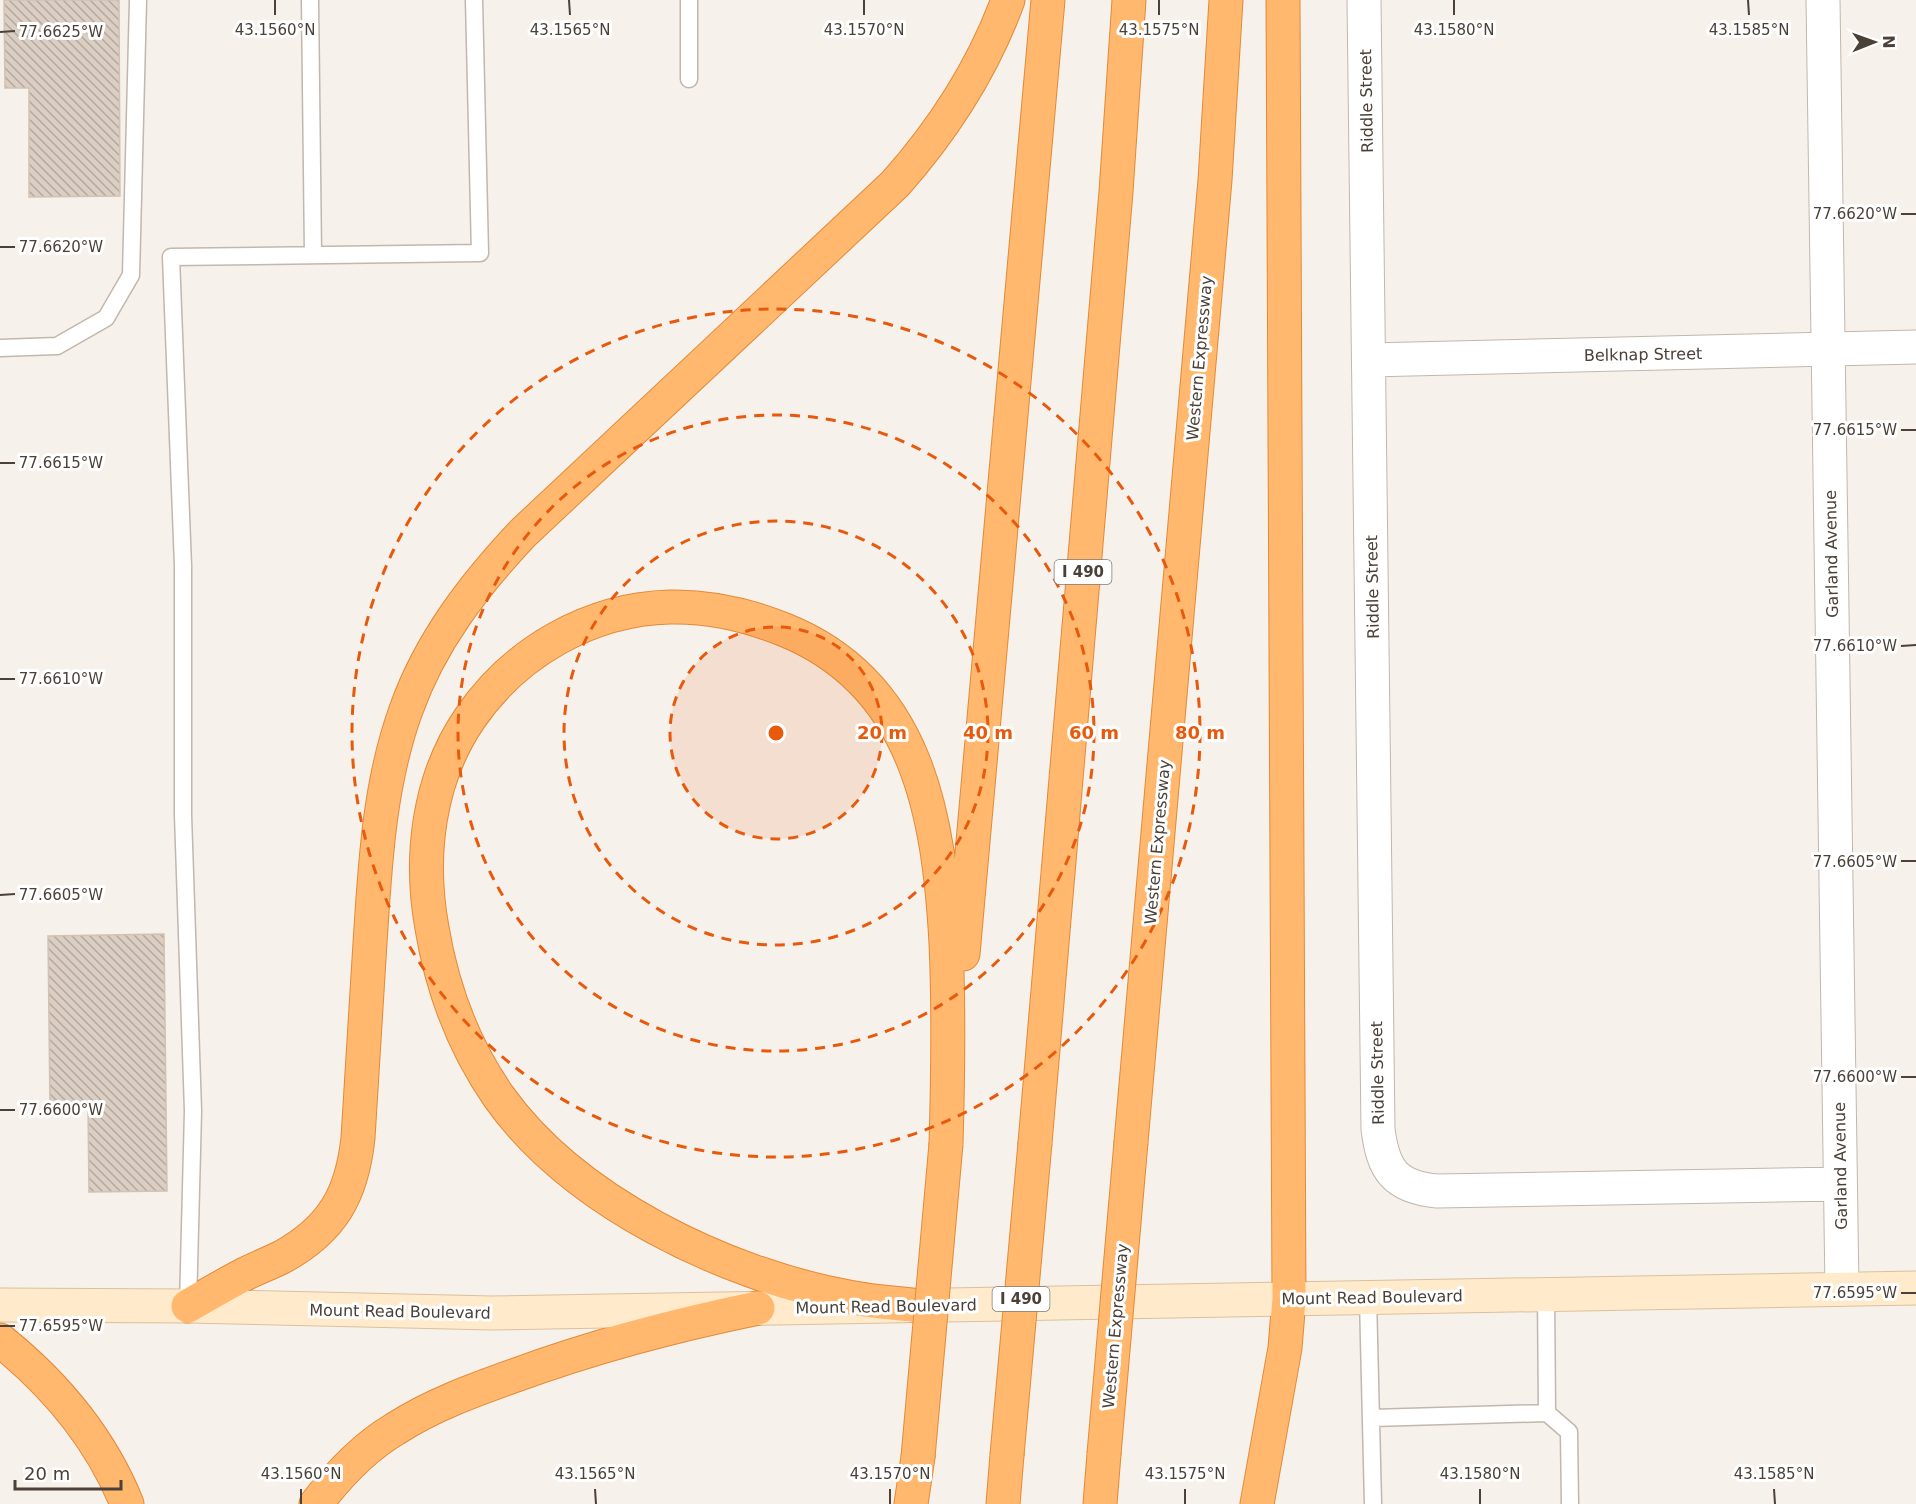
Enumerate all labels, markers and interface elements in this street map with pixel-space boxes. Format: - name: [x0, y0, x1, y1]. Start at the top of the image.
- north arrow: [1844, 12, 1904, 72]
- text: 43.1560°N: [235, 21, 315, 39]
- text: 43.1565°N: [530, 21, 610, 39]
- text: 43.1570°N: [824, 21, 904, 39]
- text: 43.1575°N: [1119, 21, 1199, 39]
- text: 43.1580°N: [1414, 21, 1494, 39]
- text: 43.1585°N: [1709, 21, 1789, 39]
- text: 77.6625°W: [19, 23, 103, 41]
- text: N: [1879, 35, 1898, 49]
- street label: Riddle Street: [1356, 49, 1377, 153]
- text: 77.6620°W: [1813, 205, 1897, 223]
- text: 77.6620°W: [19, 238, 103, 256]
- street label: Western Expressway: [1183, 275, 1216, 441]
- street label: Belknap Street: [1584, 344, 1702, 365]
- text: 77.6615°W: [1813, 421, 1897, 439]
- text: 77.6615°W: [19, 454, 103, 472]
- street label: Garland Avenue: [1821, 490, 1842, 618]
- street label: Riddle Street: [1362, 535, 1383, 639]
- road number: I 490: [1054, 560, 1112, 584]
- text: 77.6610°W: [1813, 637, 1897, 655]
- text: 77.6610°W: [19, 670, 103, 688]
- text: 20 m: [857, 722, 907, 743]
- text: 40 m: [963, 722, 1013, 743]
- text: 60 m: [1069, 722, 1119, 743]
- text: 80 m: [1175, 722, 1225, 743]
- centre of rings: [766, 723, 786, 743]
- street label: Western Expressway: [1141, 759, 1174, 925]
- text: 77.6605°W: [1813, 853, 1897, 871]
- text: 77.6605°W: [19, 886, 103, 904]
- street label: Riddle Street: [1367, 1021, 1388, 1125]
- text: 77.6600°W: [1813, 1068, 1897, 1086]
- text: 77.6600°W: [19, 1101, 103, 1119]
- street label: Garland Avenue: [1830, 1102, 1851, 1230]
- street label: Western Expressway: [1099, 1243, 1132, 1409]
- text: 77.6595°W: [1813, 1284, 1897, 1302]
- street label: Mount Read Boulevard: [1281, 1286, 1463, 1309]
- road number: I 490: [992, 1287, 1050, 1311]
- street label: Mount Read Boulevard: [795, 1295, 977, 1318]
- street label: Mount Read Boulevard: [309, 1300, 491, 1323]
- text: 77.6595°W: [19, 1317, 103, 1335]
- scale bar: [15, 1453, 122, 1491]
- text: 20 m: [24, 1463, 70, 1484]
- text: 43.1560°N: [261, 1465, 341, 1483]
- text: 43.1565°N: [555, 1465, 635, 1483]
- text: 43.1570°N: [850, 1465, 930, 1483]
- text: 43.1575°N: [1145, 1465, 1225, 1483]
- text: 43.1580°N: [1440, 1465, 1520, 1483]
- text: 43.1585°N: [1734, 1465, 1814, 1483]

